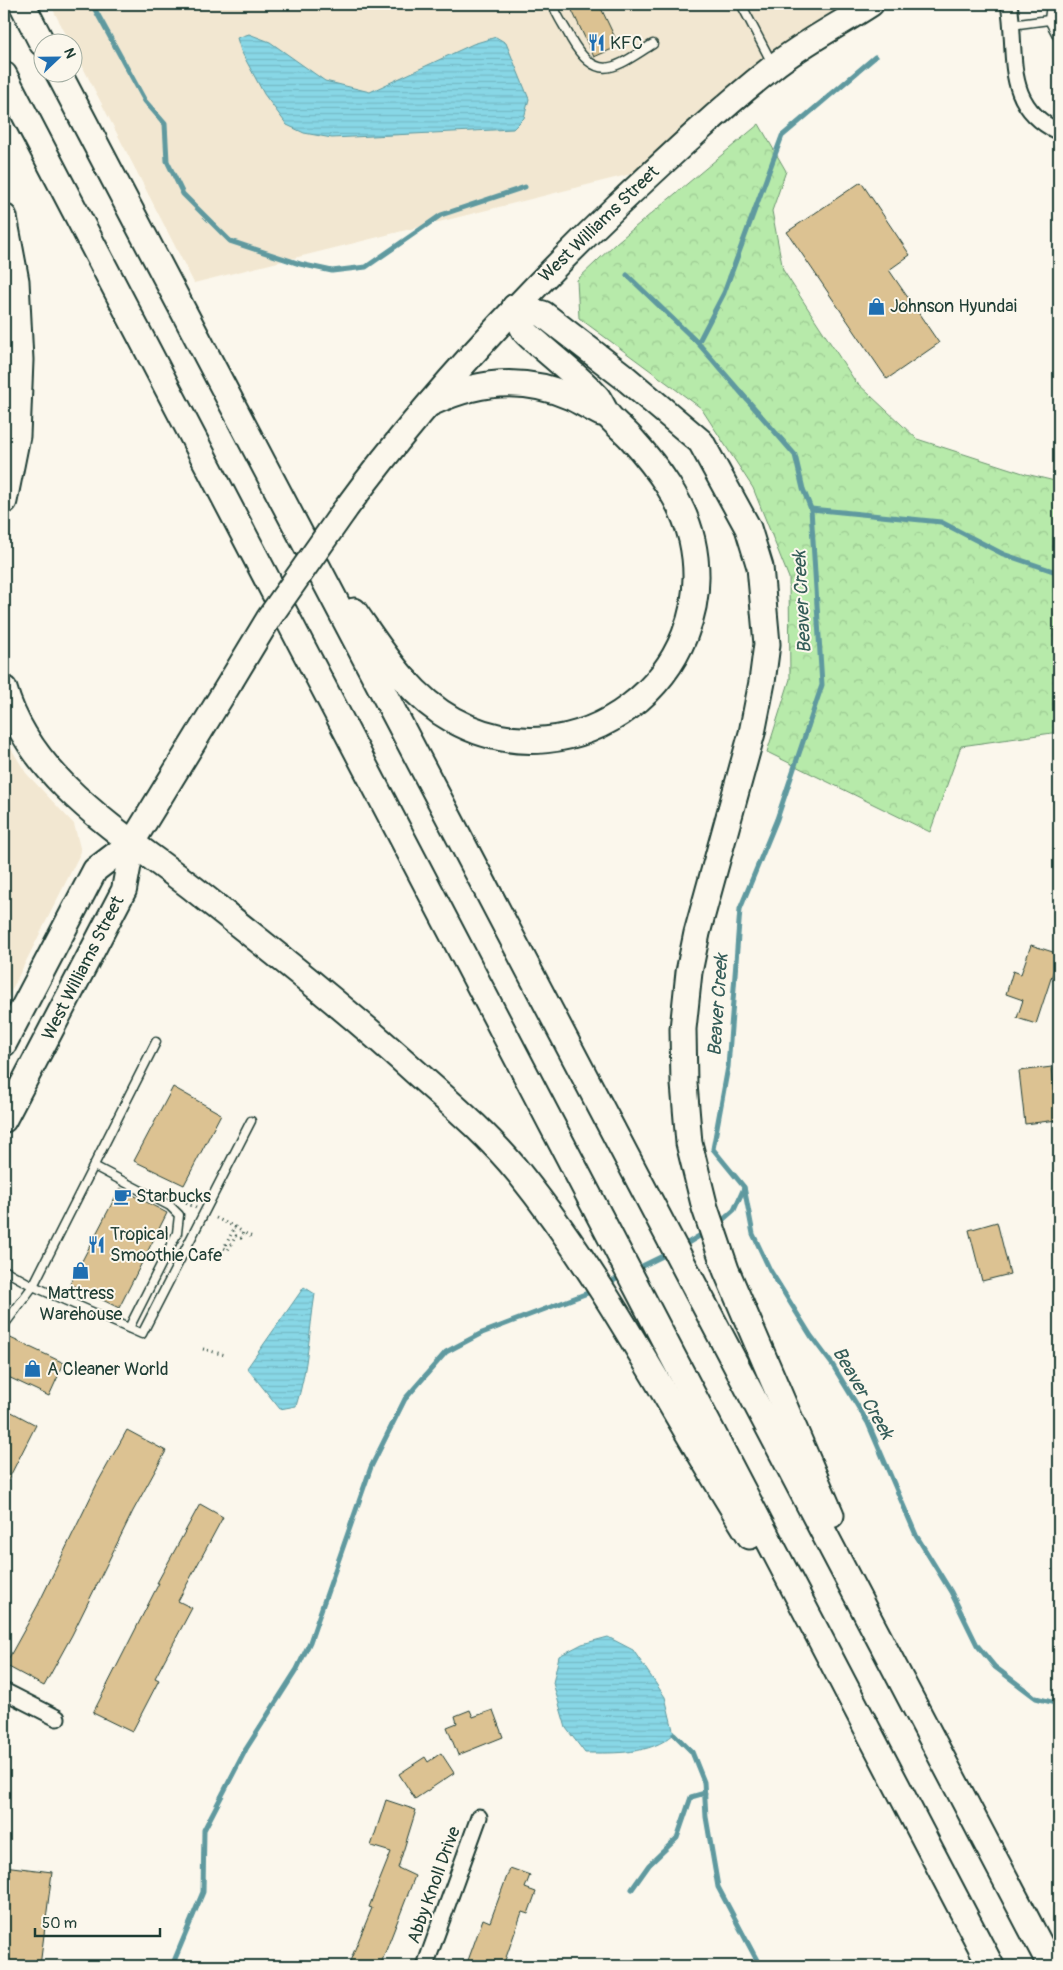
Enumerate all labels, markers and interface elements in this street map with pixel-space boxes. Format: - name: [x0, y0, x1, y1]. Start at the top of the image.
- north arrow: [32, 32, 82, 82]
- place label: KFC: [610, 32, 643, 55]
- restaurant icon: KFC: [586, 33, 606, 53]
- text: N: [60, 46, 79, 61]
- street label: West Williams Street: [534, 160, 665, 287]
- place label: Johnson Hyundai: [890, 295, 1017, 318]
- shop icon: Johnson Hyundai: [866, 296, 886, 316]
- water label: Beaver Creek: [787, 548, 817, 654]
- street label: West Williams Street: [37, 891, 130, 1044]
- water label: Beaver Creek: [702, 951, 734, 1057]
- place label: Starbucks: [136, 1185, 211, 1208]
- cafe icon: Starbucks: [112, 1186, 132, 1206]
- place label: Tropical Smoothie Cafe: [110, 1223, 222, 1267]
- restaurant icon: Tropical Smoothie Cafe: [86, 1234, 106, 1254]
- shop icon: Mattress Warehouse: [71, 1260, 91, 1280]
- place label: Mattress Warehouse: [40, 1282, 123, 1326]
- water label: Beaver Creek: [827, 1343, 900, 1445]
- place label: A Cleaner World: [47, 1358, 169, 1381]
- shop icon: A Cleaner World: [23, 1359, 43, 1379]
- street label: Abby Knoll Drive: [402, 1823, 466, 1947]
- scale bar: [35, 1905, 160, 1937]
- text: 50 m: [42, 1914, 77, 1933]

